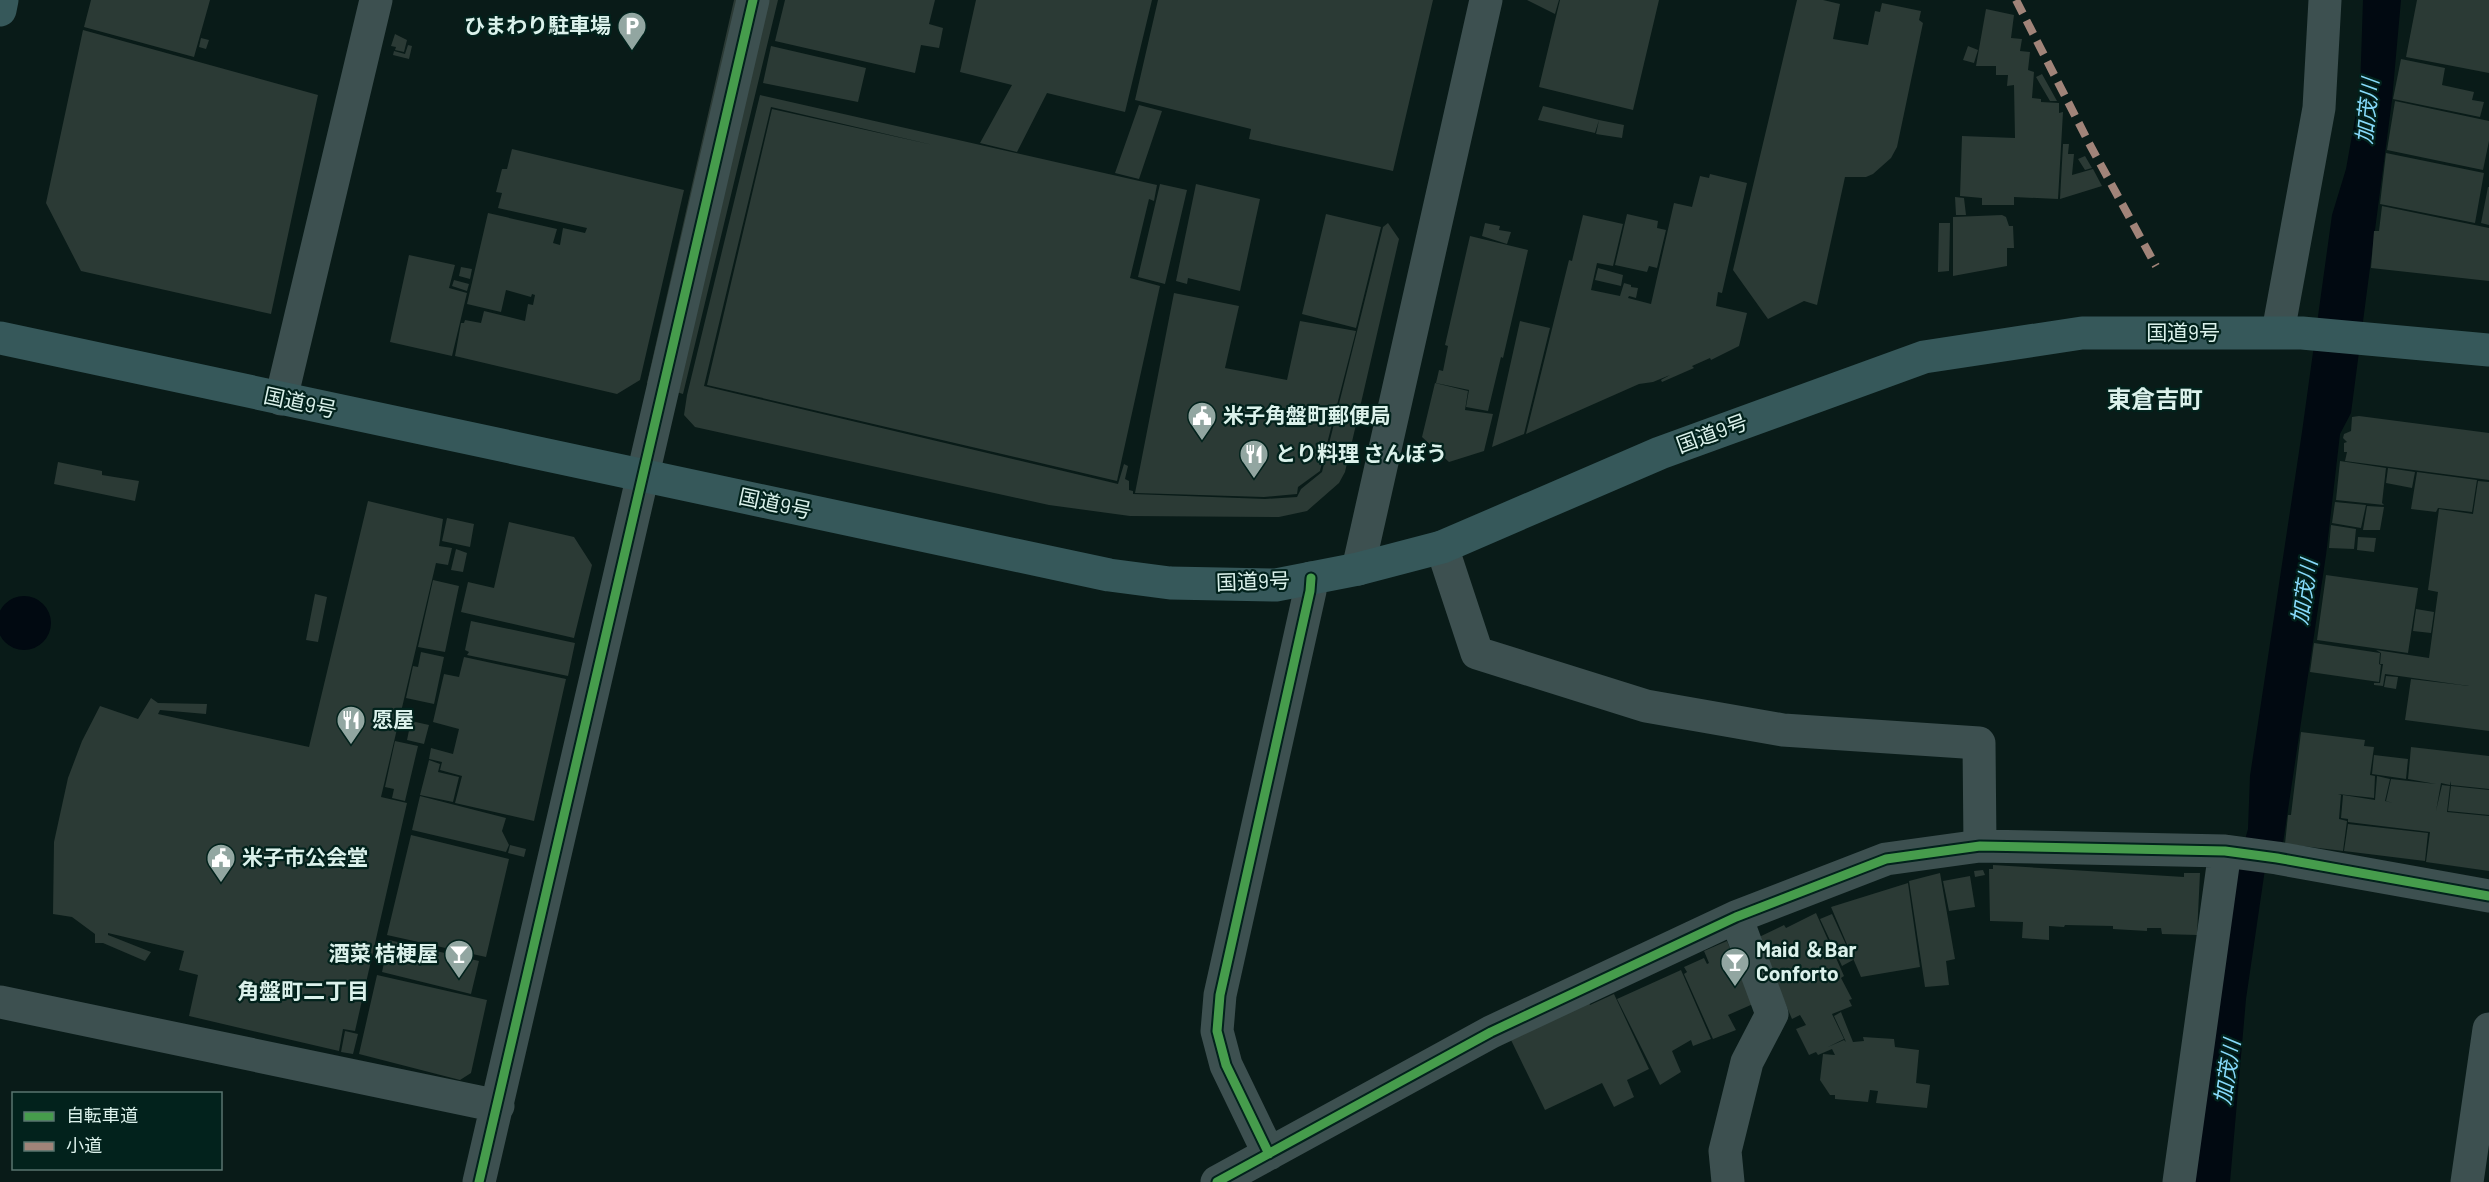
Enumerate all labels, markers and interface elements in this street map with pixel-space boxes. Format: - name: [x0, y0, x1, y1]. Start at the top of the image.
- parking icon: ひまわり駐車場: [616, 10, 648, 52]
- place label: ひまわり駐車場: [464, 12, 611, 37]
- water label: 加茂川: [2350, 75, 2383, 145]
- street label: 国道9号: [2146, 319, 2220, 344]
- street label: 国道9号: [262, 382, 339, 421]
- district label: 東倉吉町: [2107, 384, 2203, 413]
- public building icon: 米子角盤町郵便局: [1186, 400, 1218, 442]
- place label: 米子角盤町郵便局: [1223, 402, 1391, 427]
- street label: 国道9号: [1672, 408, 1751, 457]
- restaurant icon: とり料理 さんぽう: [1238, 438, 1270, 480]
- place label: とり料理 さんぽう: [1275, 440, 1447, 465]
- street label: 国道9号: [737, 483, 814, 522]
- water label: 加茂川: [2285, 555, 2321, 626]
- street label: 国道9号: [1216, 567, 1290, 594]
- restaurant icon: 愿屋: [335, 704, 367, 746]
- place label: 愿屋: [372, 706, 414, 731]
- public building icon: 米子市公会堂: [205, 842, 237, 884]
- place label: 米子市公会堂: [242, 844, 368, 869]
- place label: Maid ＆Bar Conforto: [1756, 936, 1857, 985]
- bar icon: 酒菜 桔梗屋: [443, 938, 475, 980]
- place label: 酒菜 桔梗屋: [329, 940, 438, 965]
- bar icon: Maid ＆Bar Conforto: [1719, 946, 1751, 988]
- district label: 角盤町二丁目: [237, 977, 369, 1003]
- water label: 加茂川: [2208, 1035, 2244, 1106]
- legend: [12, 1092, 222, 1170]
- text: 自転車道: [66, 1104, 138, 1126]
- text: 小道: [66, 1134, 102, 1156]

